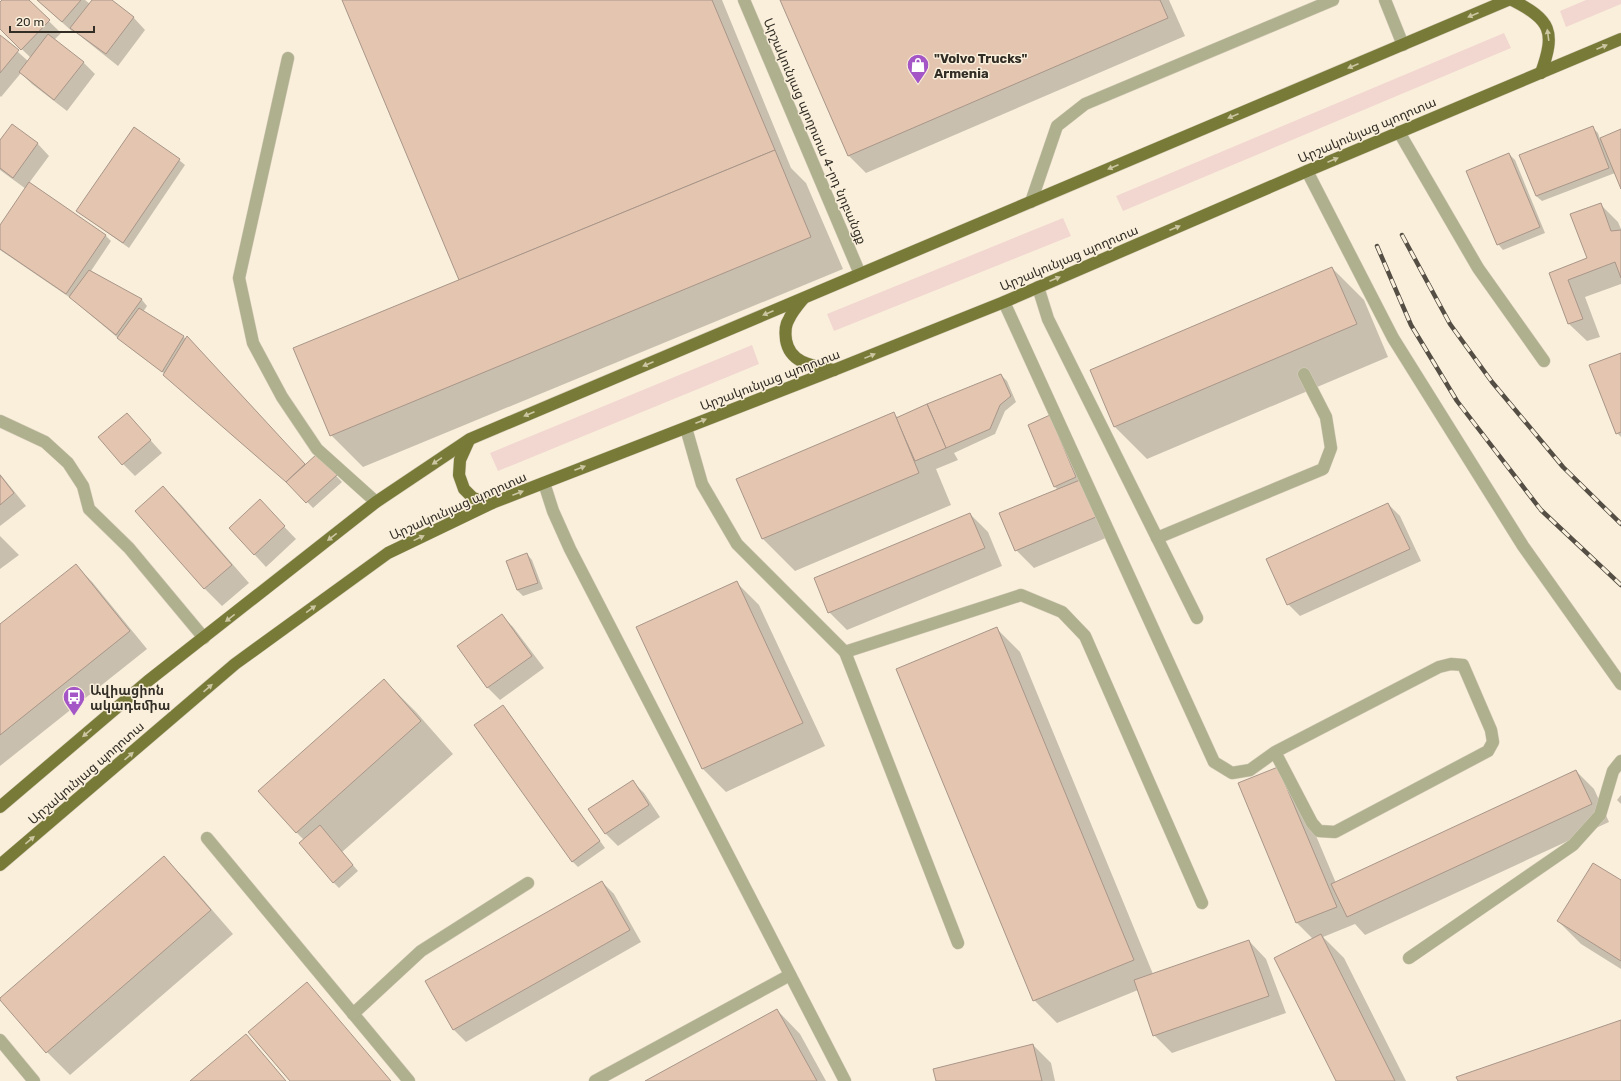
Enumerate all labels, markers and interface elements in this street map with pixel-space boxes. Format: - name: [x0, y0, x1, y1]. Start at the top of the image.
- scale bar: [10, 8, 94, 34]
- one-way arrow: [1467, 12, 1478, 18]
- text: 20 m: [16, 15, 44, 29]
- street label: Արշակունյաց պողոտա 4-րդ նրբանցք: [760, 16, 870, 246]
- one-way arrow: [1545, 29, 1551, 41]
- one-way arrow: [1597, 43, 1609, 49]
- place label: "Volvo Trucks" Armenia: [934, 51, 1028, 81]
- shop icon: "Volvo Trucks" Armenia: [905, 52, 931, 85]
- one-way arrow: [1347, 63, 1358, 69]
- street label: Արշակունյաց պողոտա: [1296, 94, 1438, 166]
- one-way arrow: [1227, 113, 1239, 120]
- one-way arrow: [1327, 157, 1338, 163]
- one-way arrow: [1108, 164, 1119, 170]
- street label: Արշակունյաց պողոտա: [998, 222, 1140, 294]
- one-way arrow: [1169, 225, 1180, 231]
- one-way arrow: [1050, 276, 1062, 282]
- one-way arrow: [762, 310, 774, 316]
- street label: Արշակունյաց պողոտա: [698, 346, 842, 414]
- one-way arrow: [865, 352, 877, 358]
- one-way arrow: [642, 361, 654, 367]
- one-way arrow: [522, 412, 534, 418]
- one-way arrow: [696, 418, 708, 424]
- one-way arrow: [432, 457, 442, 465]
- one-way arrow: [575, 465, 587, 471]
- street label: Արշակունյաց պողոտա: [387, 469, 529, 543]
- one-way arrow: [512, 489, 524, 495]
- one-way arrow: [326, 532, 337, 541]
- one-way arrow: [413, 535, 425, 541]
- one-way arrow: [305, 605, 316, 613]
- one-way arrow: [224, 613, 235, 622]
- place label: Ավիացիոն ակադեմիա: [90, 683, 171, 713]
- bus stop icon: Ավիացիոն ակադեմիա: [61, 684, 87, 717]
- one-way arrow: [202, 684, 213, 693]
- street label: Արշակունյաց պողոտա: [25, 719, 147, 827]
- one-way arrow: [81, 729, 92, 738]
- one-way arrow: [123, 751, 134, 760]
- one-way arrow: [24, 836, 35, 845]

